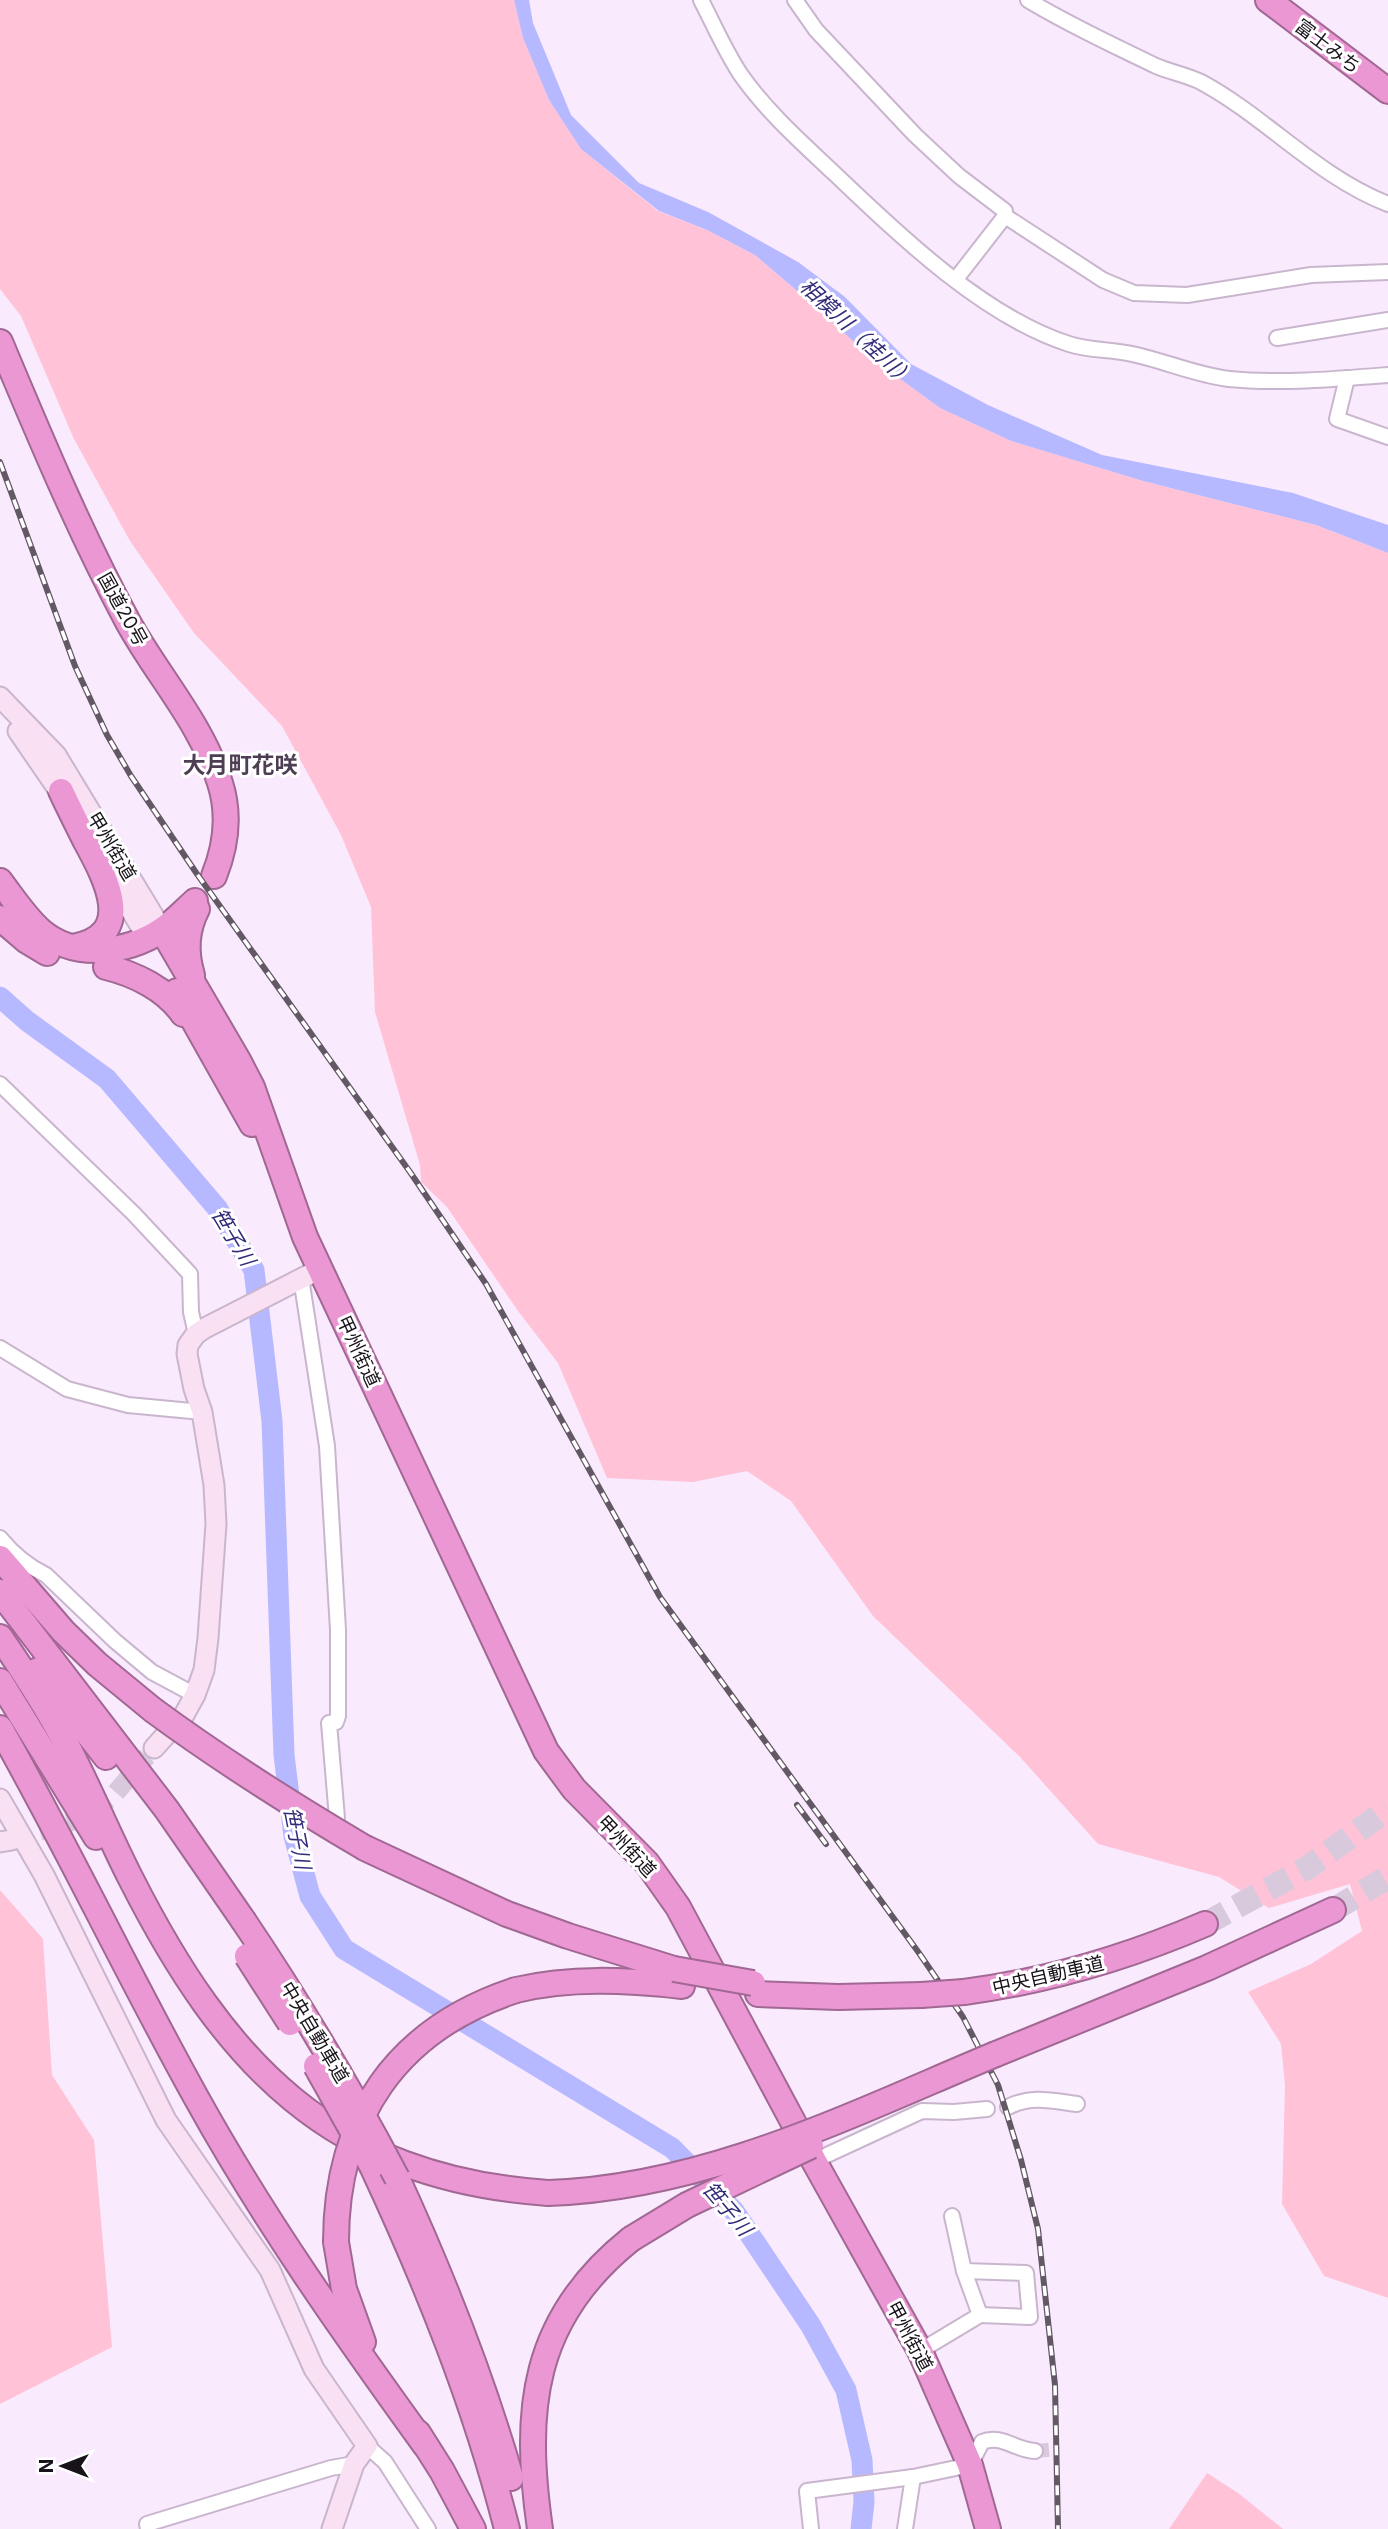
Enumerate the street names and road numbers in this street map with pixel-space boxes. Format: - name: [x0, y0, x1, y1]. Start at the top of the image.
- street label: 富士みち: [1290, 14, 1365, 78]
- street label: 国道20号: [93, 568, 152, 650]
- street label: 甲州街道: [82, 808, 141, 885]
- street label: 甲州街道: [332, 1312, 385, 1391]
- street label: 甲州街道: [592, 1811, 661, 1882]
- street label: 中央自動車道: [990, 1951, 1106, 2000]
- street label: 中央自動車道: [275, 1977, 354, 2087]
- street label: 甲州街道: [882, 2297, 938, 2375]

